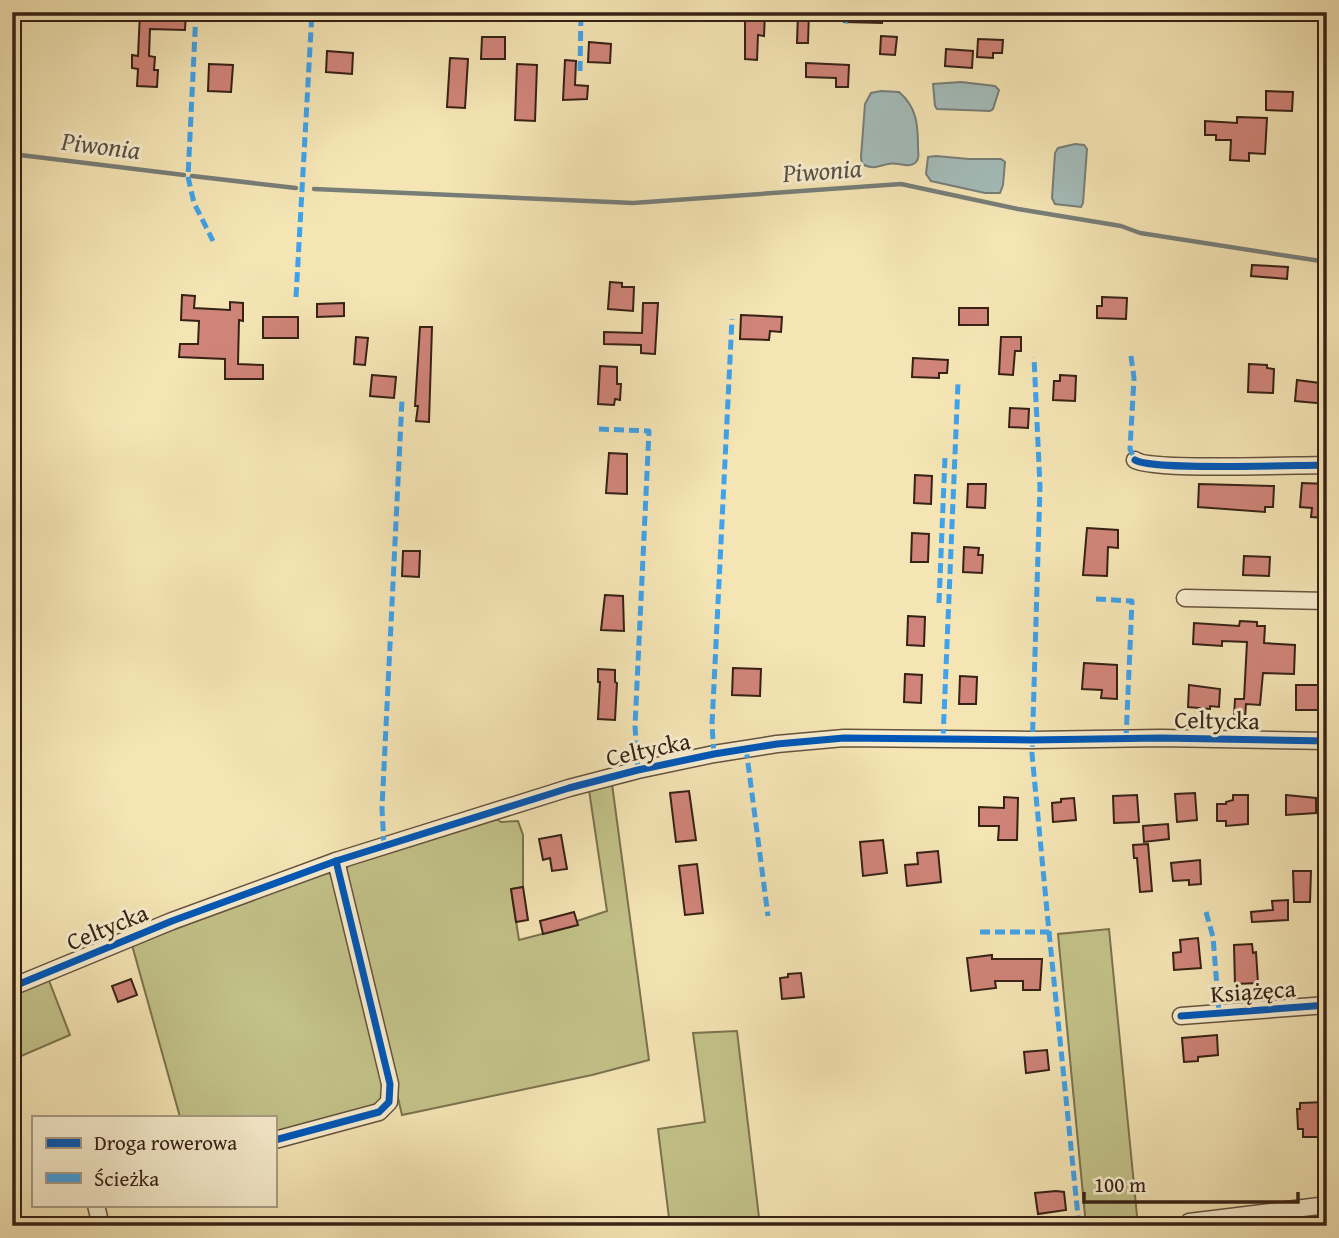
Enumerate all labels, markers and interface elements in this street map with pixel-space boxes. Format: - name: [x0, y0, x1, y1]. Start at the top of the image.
- water label: Piwonia: [58, 121, 143, 169]
- water label: Piwonia: [780, 148, 863, 192]
- street label: Celtycka: [1174, 702, 1261, 738]
- street label: Celtycka: [603, 723, 694, 775]
- street label: Celtycka: [61, 895, 154, 959]
- street label: Książęca: [1209, 971, 1298, 1011]
- legend: [32, 1116, 276, 1206]
- text: Droga rowerowa: [94, 1127, 237, 1158]
- scale bar: [1084, 1161, 1297, 1205]
- text: Ścieżka: [94, 1163, 159, 1194]
- text: 100 m: [1094, 1169, 1146, 1200]

